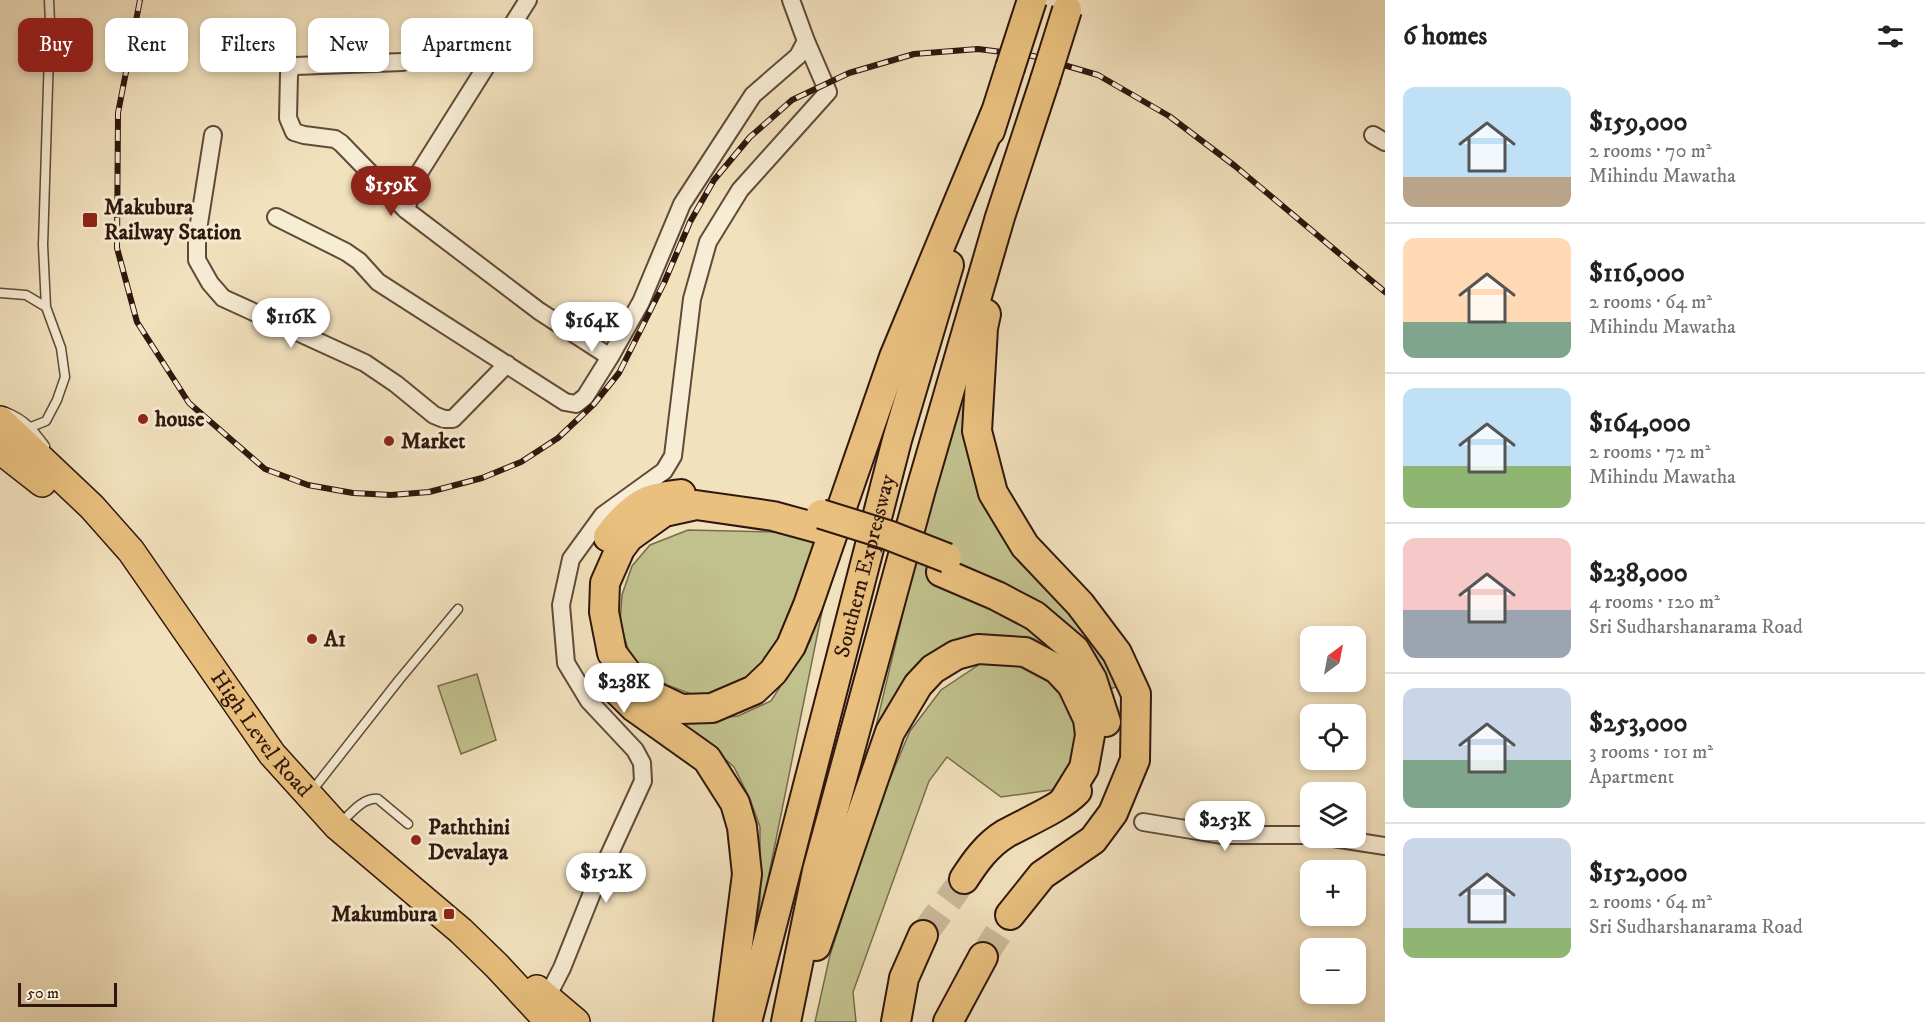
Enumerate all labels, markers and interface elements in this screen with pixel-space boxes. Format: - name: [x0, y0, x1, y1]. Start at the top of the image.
- chip: Buy: [18, 18, 93, 72]
- chip: Rent: [105, 18, 188, 72]
- chip: Filters: [200, 18, 296, 72]
- chip: New: [308, 18, 389, 72]
- chip: Apartment: [401, 18, 533, 72]
- text: 6 homes: [1403, 20, 1487, 53]
- icon: filters: [1874, 20, 1907, 53]
- text: $159,000: [1589, 106, 1687, 139]
- icon: home: [1451, 111, 1523, 183]
- text: 2 rooms · 70 m²: [1589, 139, 1712, 164]
- text: Mihindu Mawatha: [1589, 164, 1736, 189]
- pin: $159K: [349, 166, 433, 217]
- text: $159K: [365, 173, 417, 198]
- place label: Makubura Railway Station: [104, 194, 242, 246]
- marker: Makubura Railway Station: [81, 211, 99, 229]
- text: $116,000: [1589, 257, 1685, 290]
- icon: home: [1451, 262, 1523, 334]
- text: 2 rooms · 64 m²: [1589, 290, 1712, 315]
- pin: $116K: [249, 298, 333, 349]
- pin: $164K: [550, 302, 634, 353]
- text: $116K: [266, 305, 316, 330]
- text: $164K: [565, 309, 619, 334]
- text: Mihindu Mawatha: [1589, 315, 1736, 340]
- place label: house: [154, 406, 204, 433]
- text: $164,000: [1589, 407, 1691, 440]
- marker: house: [136, 412, 150, 426]
- icon: home: [1451, 412, 1523, 484]
- place label: Market: [401, 428, 465, 455]
- marker: Market: [382, 434, 396, 448]
- text: 2 rooms · 72 m²: [1589, 440, 1711, 465]
- text: Mihindu Mawatha: [1589, 465, 1736, 490]
- street label: Southern Expressway: [828, 471, 901, 660]
- text: $238,000: [1589, 557, 1688, 590]
- icon: home: [1451, 562, 1523, 634]
- text: 4 rooms · 120 m²: [1589, 590, 1720, 615]
- text: Sri Sudharshanarama Road: [1589, 615, 1803, 640]
- place label: A1: [323, 626, 346, 653]
- north arrow: [1300, 626, 1366, 692]
- map controls: [1300, 626, 1366, 1004]
- marker: A1: [305, 632, 319, 646]
- pin: $238K: [582, 663, 666, 714]
- street label: High Level Road: [205, 665, 318, 803]
- text: $238K: [598, 670, 650, 695]
- button: locate: [1300, 704, 1366, 770]
- text: $253,000: [1589, 707, 1687, 740]
- icon: home: [1451, 712, 1523, 784]
- text: 3 rooms · 101 m²: [1589, 740, 1713, 765]
- text: Apartment: [1589, 765, 1674, 790]
- button: layers: [1300, 782, 1366, 848]
- pin: $253K: [1183, 801, 1267, 852]
- text: $253K: [1199, 808, 1251, 833]
- place label: Paththini Devalaya: [428, 814, 510, 866]
- marker: Paththini Devalaya: [409, 833, 423, 847]
- pin: $152K: [564, 853, 648, 904]
- text: $152,000: [1589, 857, 1688, 890]
- text: $152K: [580, 860, 632, 885]
- button: +: [1300, 860, 1366, 926]
- icon: home: [1451, 862, 1523, 934]
- text: 2 rooms · 64 m²: [1589, 890, 1712, 915]
- place label: Makumbura: [331, 901, 438, 928]
- marker: Makumbura: [442, 907, 456, 921]
- text: Sri Sudharshanarama Road: [1589, 915, 1803, 940]
- button: −: [1300, 938, 1366, 1004]
- scale bar: [18, 980, 117, 1008]
- text: 50 m: [27, 983, 59, 1003]

